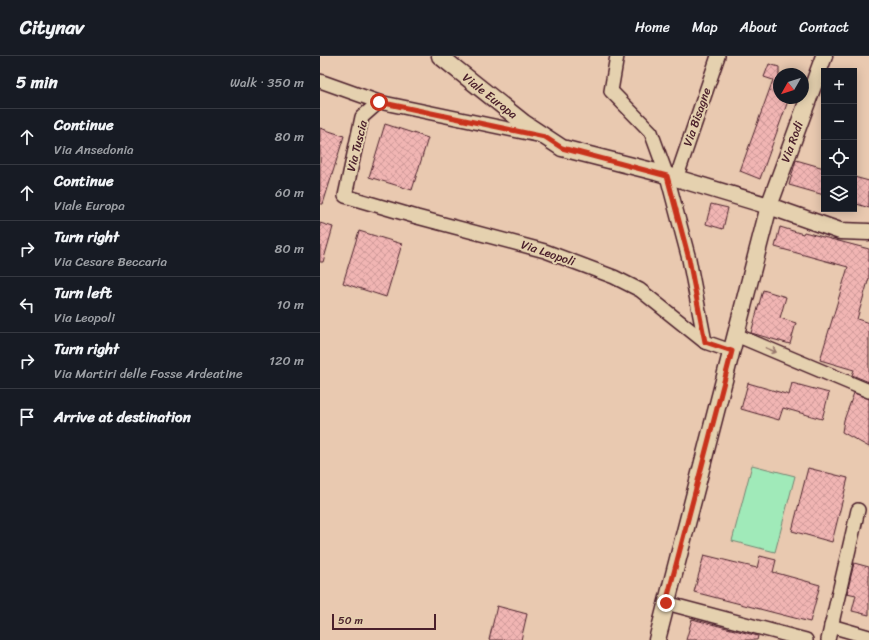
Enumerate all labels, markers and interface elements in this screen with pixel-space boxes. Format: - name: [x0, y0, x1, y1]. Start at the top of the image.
- text: Citynav: [20, 11, 84, 44]
- text: Home: [635, 15, 670, 40]
- text: Map: [692, 15, 718, 40]
- text: About: [740, 15, 777, 40]
- text: Contact: [799, 15, 849, 40]
- text: 5 min: [16, 67, 58, 97]
- street label: Viale Europa: [458, 67, 522, 125]
- north arrow: [773, 68, 809, 104]
- map controls: [821, 68, 857, 212]
- button: +: [821, 68, 857, 104]
- text: Walk · 350 m: [230, 71, 304, 94]
- street label: Via Bisagne: [677, 85, 717, 149]
- route start: [370, 93, 388, 111]
- button: −: [821, 104, 857, 140]
- text: Continue: [54, 112, 114, 138]
- street label: Via Tuscia: [340, 117, 374, 174]
- street label: Via Rodi: [774, 118, 810, 166]
- text: 80 m: [275, 125, 304, 148]
- icon: ahead: [16, 126, 38, 148]
- text: Via Ansedonia: [54, 138, 134, 161]
- button: locate: [821, 140, 857, 176]
- text: Continue: [54, 168, 114, 194]
- button: layers: [821, 176, 857, 212]
- text: 60 m: [275, 181, 304, 204]
- icon: ahead: [16, 182, 38, 204]
- text: Viale Europa: [54, 194, 125, 217]
- text: Turn right: [54, 224, 119, 250]
- street label: Via Leopoli: [518, 233, 579, 273]
- text: 80 m: [275, 237, 304, 260]
- icon: right: [16, 238, 38, 260]
- text: Via Cesare Beccaria: [54, 250, 167, 273]
- text: Turn left: [54, 280, 112, 306]
- text: 10 m: [277, 293, 304, 316]
- icon: left: [16, 294, 38, 316]
- text: Via Leopoli: [54, 306, 115, 329]
- text: Turn right: [54, 336, 119, 362]
- one-way arrow: [765, 347, 777, 354]
- text: 120 m: [269, 349, 304, 372]
- icon: right: [16, 350, 38, 372]
- text: Via Martiri delle Fosse Ardeatine: [54, 362, 243, 385]
- text: Arrive at destination: [54, 404, 191, 430]
- icon: arrive: [16, 406, 38, 428]
- route end: [657, 594, 675, 612]
- text: 50 m: [338, 611, 363, 630]
- scale bar: [332, 612, 436, 631]

